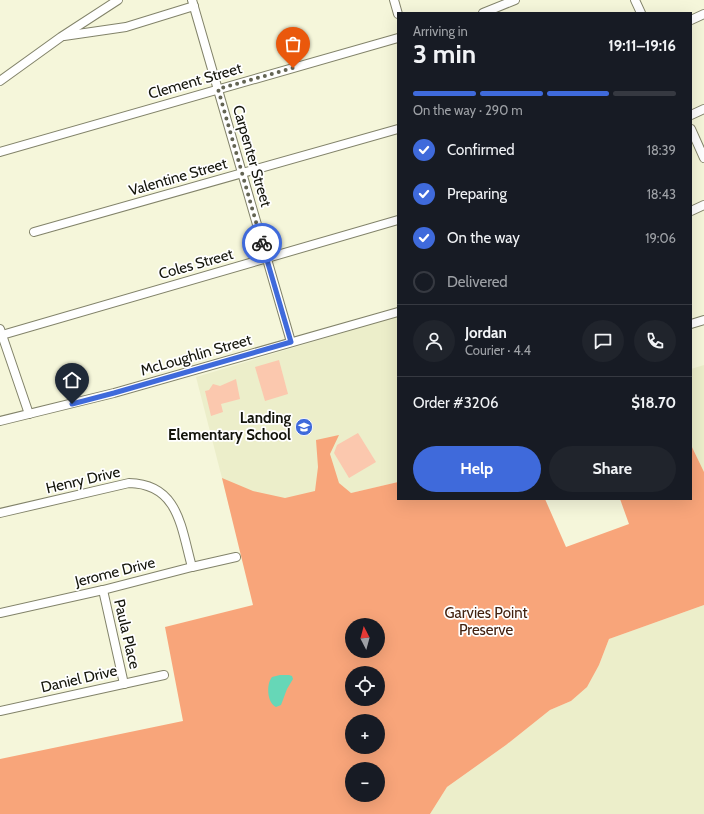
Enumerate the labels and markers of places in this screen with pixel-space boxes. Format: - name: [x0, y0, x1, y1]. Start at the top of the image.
- pin: [276, 27, 310, 68]
- pin: [55, 363, 89, 404]
- place label: Landing Elementary School: [168, 409, 291, 444]
- school or university icon: Landing Elementary School: [294, 417, 314, 437]

